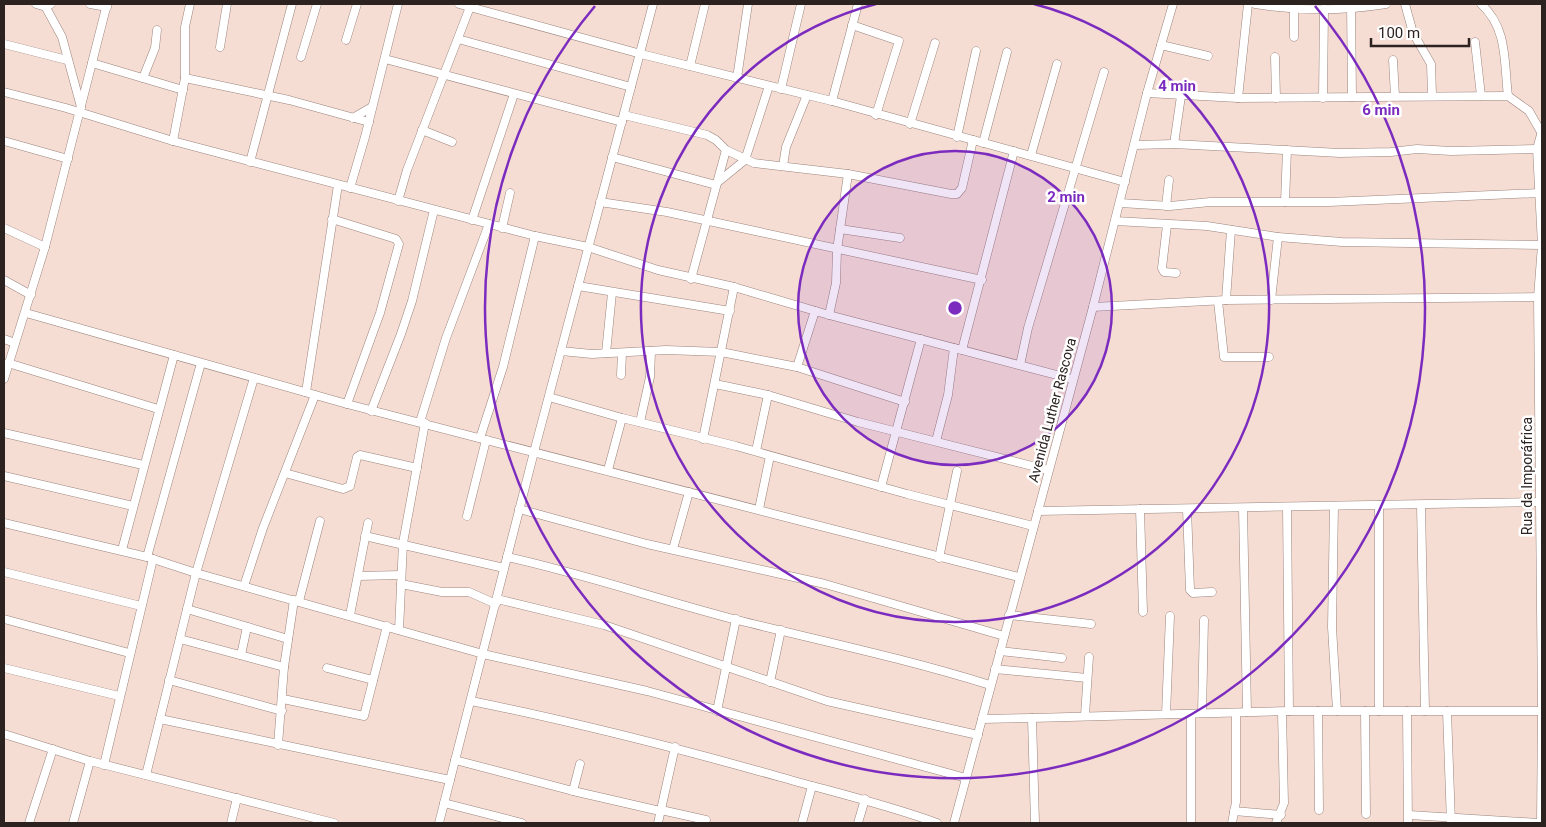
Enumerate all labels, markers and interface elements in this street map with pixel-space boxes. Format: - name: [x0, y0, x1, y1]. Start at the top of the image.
- scale bar: [1371, 15, 1468, 47]
- text: 100 m: [1378, 24, 1420, 42]
- text: 4 min: [1158, 77, 1196, 95]
- text: 6 min: [1362, 101, 1400, 119]
- text: 2 min: [1047, 188, 1085, 206]
- centre of rings: [946, 299, 964, 317]
- street label: Avenida Luther Rascova: [1025, 336, 1079, 484]
- street label: Rua da Imporáfrica: [1519, 417, 1535, 535]

